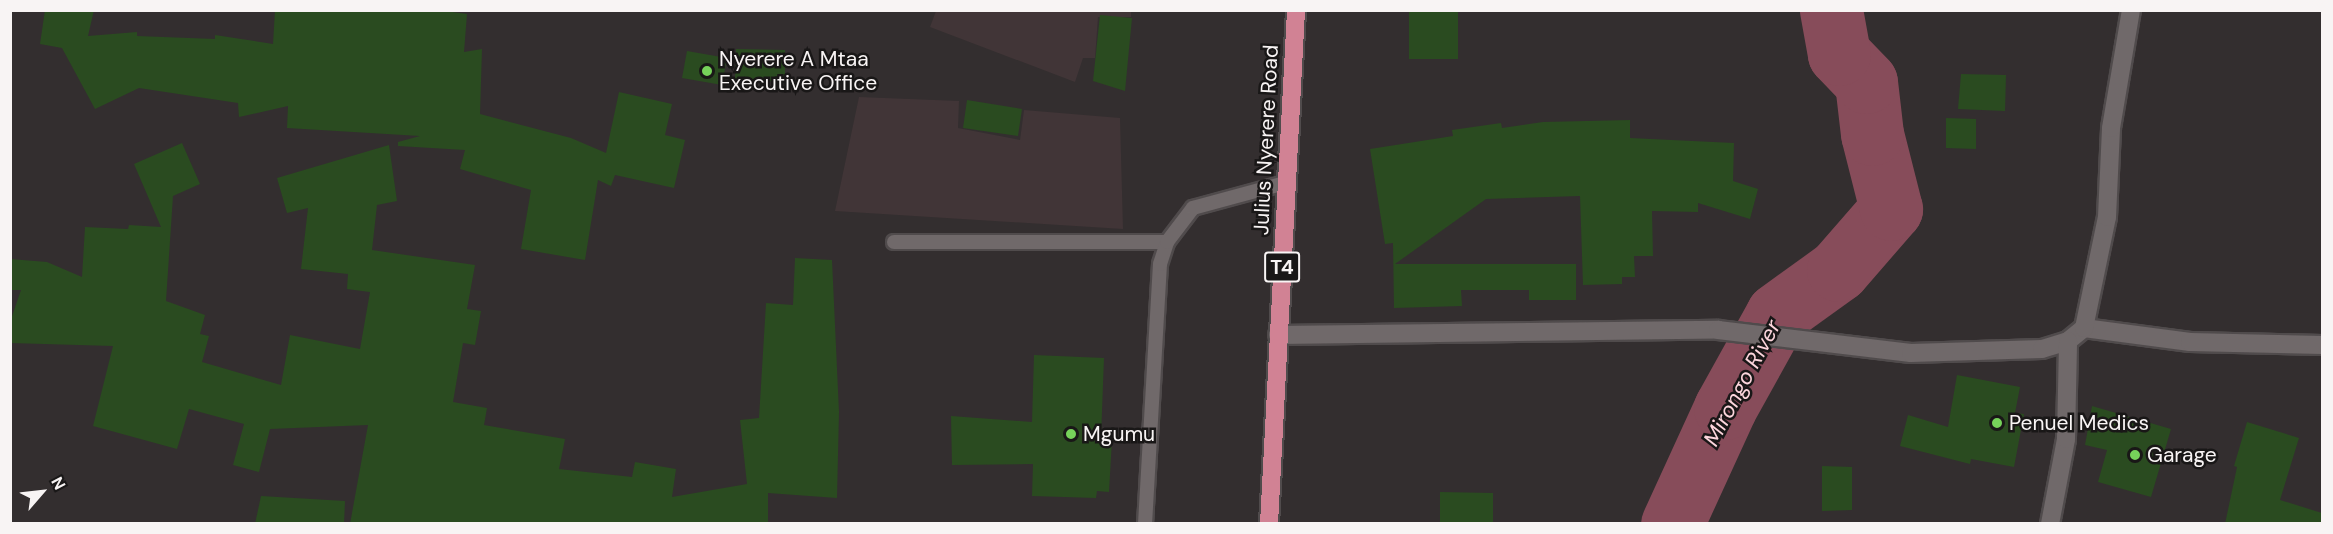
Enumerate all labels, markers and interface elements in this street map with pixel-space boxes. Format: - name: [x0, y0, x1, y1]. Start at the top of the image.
- street label: Julius Nyerere Road: [1248, 44, 1284, 236]
- place label: Nyerere A Mtaa Executive Office: [719, 46, 877, 96]
- marker: Nyerere A Mtaa Executive Office: [700, 64, 714, 78]
- road number: T4: [1264, 250, 1300, 284]
- water label: Mirongo River: [1698, 315, 1786, 451]
- place label: Penuel Medics: [2009, 410, 2149, 436]
- marker: Penuel Medics: [1990, 416, 2004, 430]
- place label: Mgumu: [1083, 421, 1155, 447]
- marker: Mgumu: [1064, 427, 1078, 441]
- place label: Garage: [2147, 442, 2217, 468]
- marker: Garage: [2128, 448, 2142, 462]
- north arrow: [12, 462, 72, 522]
- text: N: [46, 473, 70, 493]

